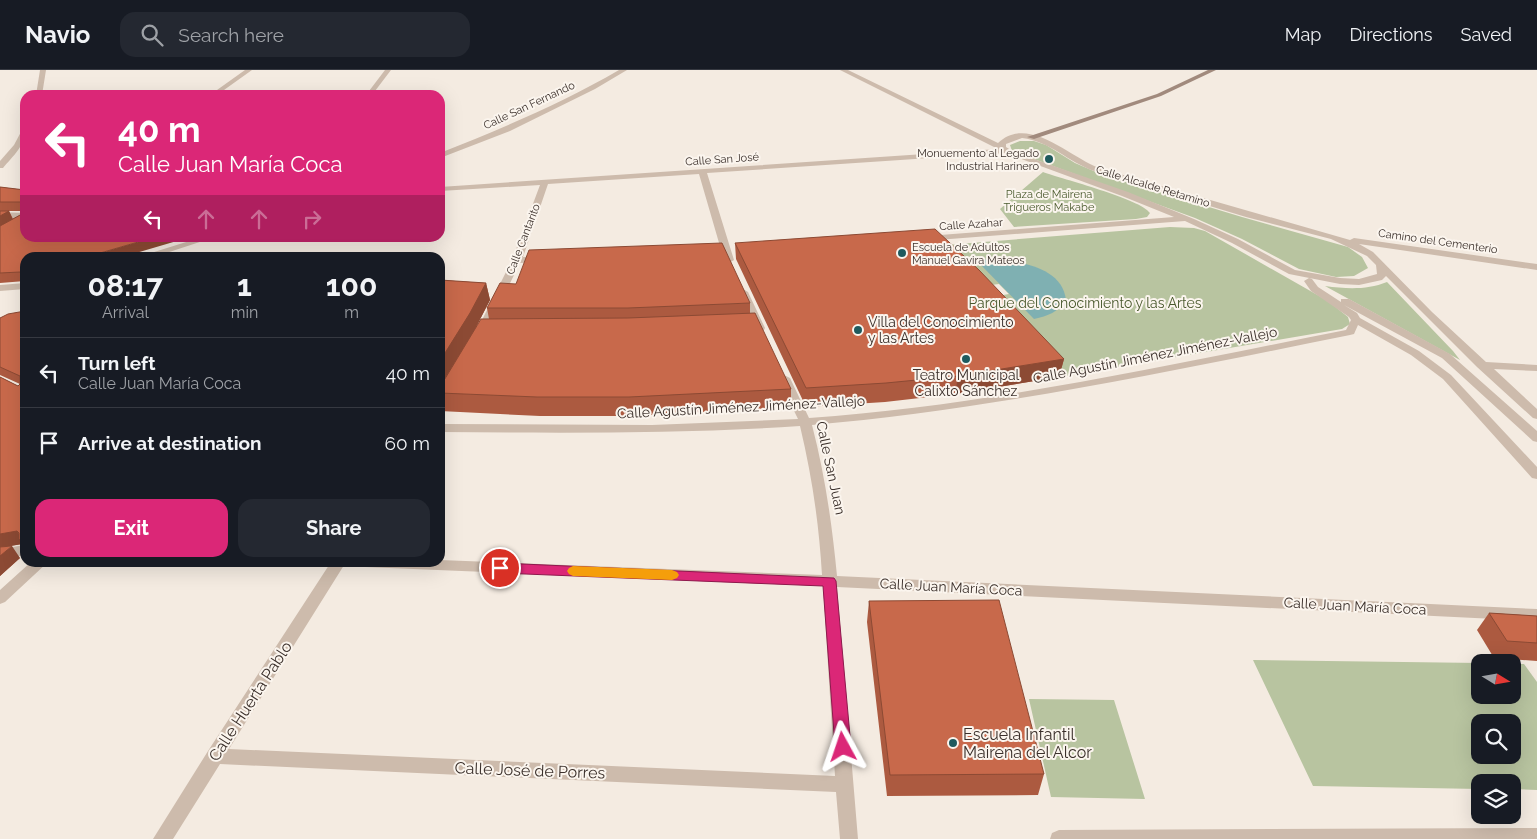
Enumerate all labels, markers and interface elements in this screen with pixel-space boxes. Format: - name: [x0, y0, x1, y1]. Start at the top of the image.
- search box: [120, 12, 470, 57]
- text: Navio: [25, 20, 90, 49]
- icon: search: [138, 21, 166, 49]
- text: Search here: [178, 24, 284, 46]
- text: Map: [1285, 24, 1321, 45]
- text: Directions: [1349, 24, 1433, 45]
- text: Saved: [1461, 24, 1512, 45]
- street label: Calle San Fernando: [481, 78, 577, 132]
- text: 40 m: [118, 109, 200, 150]
- icon: left: [35, 110, 100, 175]
- place label: Monuemento al Legado Industrial Harinero: [917, 147, 1039, 173]
- street label: Calle San José: [685, 150, 760, 169]
- text: Calle Juan María Coca: [118, 151, 343, 177]
- marker: Monuemento al Legado Industrial Harinero: [1043, 153, 1055, 165]
- street label: Calle Alcalde Retamino: [1094, 163, 1212, 210]
- park label: Plaza de Mairena Trigueros Makabe: [1004, 188, 1095, 214]
- street label: Calle Cantarito: [504, 202, 543, 276]
- icon: left: [139, 205, 167, 233]
- icon: ahead: [192, 205, 220, 233]
- icon: ahead: [245, 205, 273, 233]
- icon: right: [298, 205, 326, 233]
- street label: Calle Azahar: [939, 216, 1003, 233]
- street label: Camino del Cementerio: [1377, 227, 1499, 256]
- place label: Escuela de Adultos Manuel Gavira Mateos: [912, 241, 1025, 267]
- marker: Escuela de Adultos Manuel Gavira Mateos: [896, 247, 908, 259]
- text: 08:17: [88, 268, 163, 303]
- text: 1: [237, 268, 252, 303]
- text: 100: [326, 268, 377, 303]
- park label: Parque del Conocimiento y las Artes: [968, 295, 1202, 311]
- text: Arrival: [102, 303, 149, 322]
- text: min: [231, 303, 258, 322]
- text: m: [344, 303, 359, 322]
- place label: Villa del Conocimiento y las Artes: [868, 314, 1014, 346]
- street label: Calle Agustín Jiménez Jiménez-Vallejo: [1032, 323, 1278, 387]
- marker: Villa del Conocimiento y las Artes: [852, 324, 864, 336]
- text: Turn left: [78, 352, 155, 374]
- marker: Teatro Municipal Calixto Sánchez: [960, 353, 972, 365]
- icon: left: [35, 359, 63, 387]
- text: 40 m: [386, 362, 430, 384]
- place label: Teatro Municipal Calixto Sánchez: [913, 367, 1020, 399]
- text: Calle Juan María Coca: [78, 374, 241, 393]
- street label: Calle Agustín Jiménez Jiménez-Vallejo: [617, 393, 865, 421]
- street label: Calle San Juan: [813, 420, 849, 516]
- icon: arrive: [35, 429, 63, 457]
- text: Arrive at destination: [78, 432, 262, 454]
- text: 60 m: [385, 432, 430, 454]
- button: Exit: [35, 499, 228, 557]
- button: Share: [238, 499, 430, 557]
- pin: [479, 547, 521, 589]
- icon: arrive: [486, 554, 514, 582]
- street label: Calle Juan María Coca: [879, 575, 1023, 599]
- street label: Calle Juan María Coca: [1283, 594, 1427, 618]
- street label: Calle Huerta Pablo: [205, 638, 296, 765]
- north arrow: [1471, 654, 1521, 704]
- map controls: [1471, 654, 1521, 824]
- button: search: [1471, 714, 1521, 764]
- position arrow: [816, 720, 868, 772]
- place label: Escuela Infantil Mairena del Alcor: [963, 725, 1092, 762]
- marker: Escuela Infantil Mairena del Alcor: [947, 737, 959, 749]
- street label: Calle José de Porres: [454, 758, 606, 783]
- button: layers: [1471, 774, 1521, 824]

